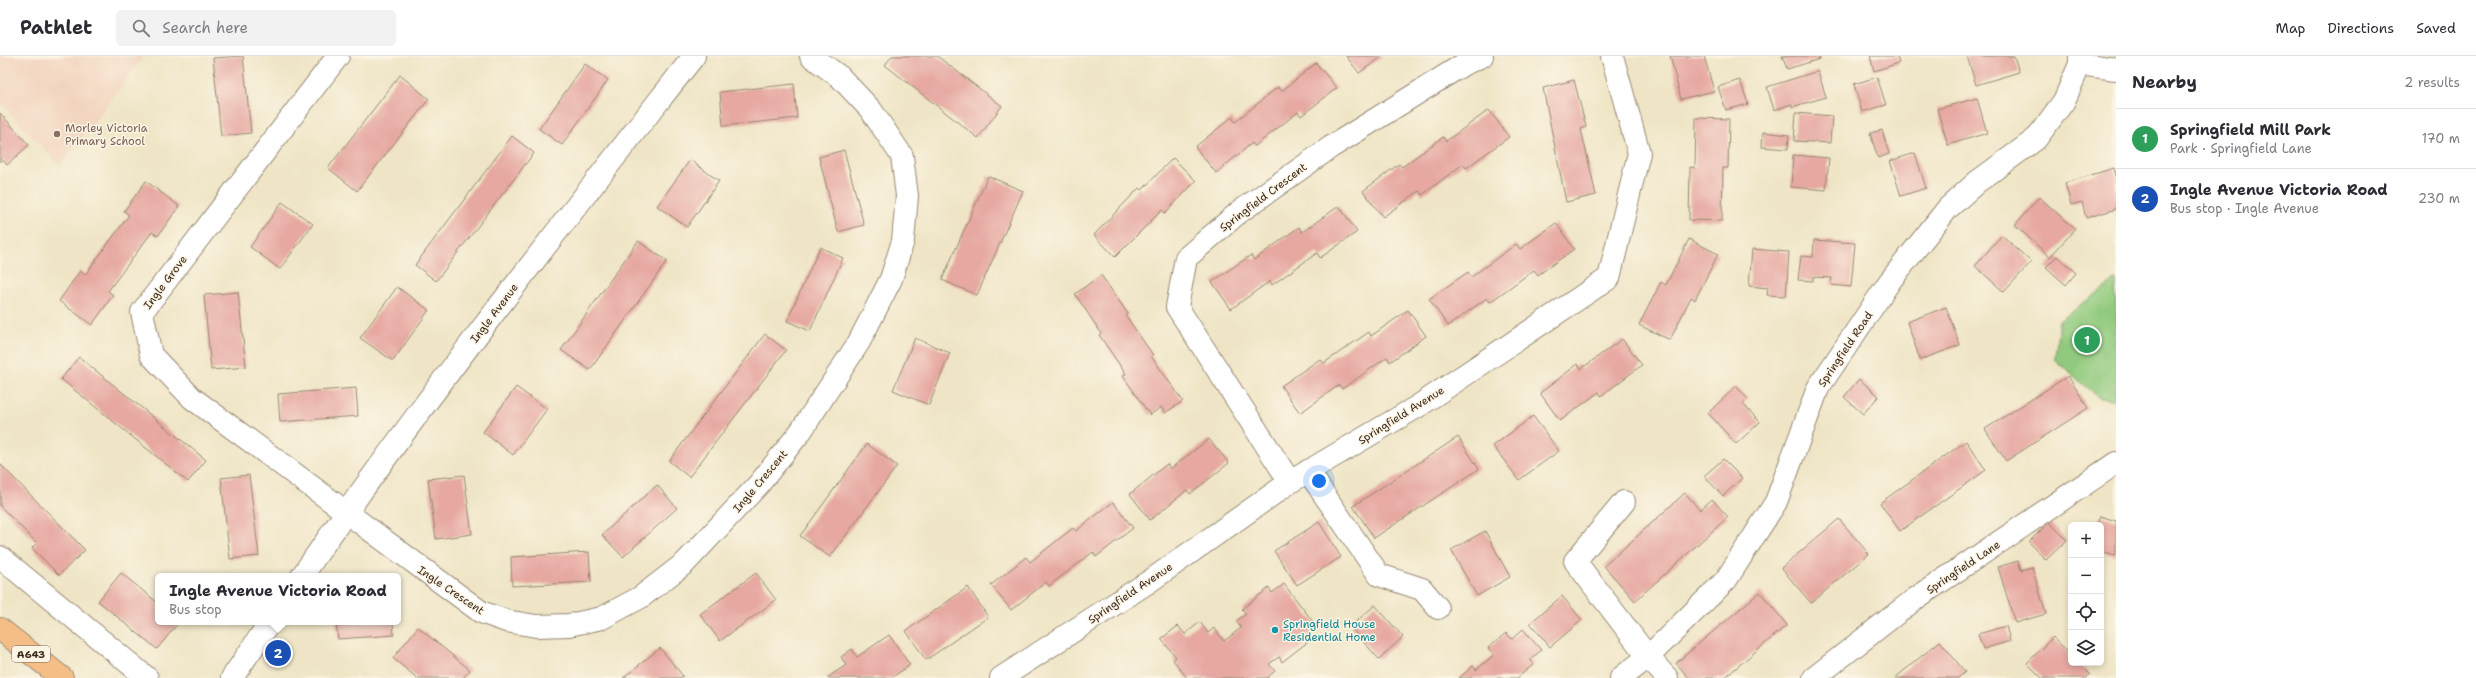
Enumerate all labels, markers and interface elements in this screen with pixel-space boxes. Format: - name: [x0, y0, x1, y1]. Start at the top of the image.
- search box: [116, 10, 396, 46]
- text: Pathlet: [20, 15, 92, 40]
- icon: search: [130, 17, 152, 39]
- text: Search here: [162, 18, 248, 38]
- text: Map: [2276, 19, 2306, 37]
- text: Directions: [2328, 19, 2394, 37]
- text: Saved: [2416, 19, 2456, 37]
- text: Nearby: [2132, 71, 2197, 93]
- text: 2 results: [2404, 74, 2460, 91]
- text: Springfield Mill Park: [2170, 120, 2331, 140]
- place label: Morley Victoria Primary School: [65, 121, 148, 149]
- marker: Morley Victoria Primary School: [52, 129, 62, 139]
- text: 1: [2142, 130, 2148, 147]
- text: 170 m: [2422, 130, 2460, 147]
- text: Park · Springfield Lane: [2170, 140, 2312, 157]
- street label: Springfield Crescent: [1217, 160, 1310, 235]
- text: Ingle Avenue Victoria Road: [2170, 180, 2388, 200]
- text: 2: [2140, 190, 2150, 207]
- text: 230 m: [2418, 190, 2460, 207]
- text: Bus stop · Ingle Avenue: [2170, 200, 2319, 217]
- street label: Ingle Grove: [140, 252, 191, 312]
- street label: Ingle Avenue: [467, 280, 522, 346]
- street label: Springfield Road: [1815, 309, 1876, 390]
- pin: 1: [2074, 325, 2100, 355]
- street label: Springfield Avenue: [1355, 383, 1447, 448]
- street label: Ingle Crescent: [730, 447, 791, 516]
- your location: [1309, 471, 1329, 491]
- map controls: [2068, 522, 2104, 666]
- button: +: [2068, 522, 2104, 558]
- street label: Springfield Lane: [1923, 537, 2003, 598]
- button: −: [2068, 558, 2104, 594]
- street label: Springfield Avenue: [1085, 560, 1176, 627]
- street label: Ingle Crescent: [414, 563, 487, 618]
- popup: [155, 573, 401, 625]
- text: Ingle Avenue Victoria Road: [169, 581, 387, 601]
- button: locate: [2068, 594, 2104, 630]
- text: Bus stop: [169, 601, 222, 618]
- place label: Springfield House Residential Home: [1283, 617, 1376, 645]
- marker: Springfield House Residential Home: [1270, 625, 1280, 635]
- button: layers: [2068, 630, 2104, 666]
- pin: 2: [265, 638, 291, 668]
- road number: A643: [12, 646, 50, 662]

